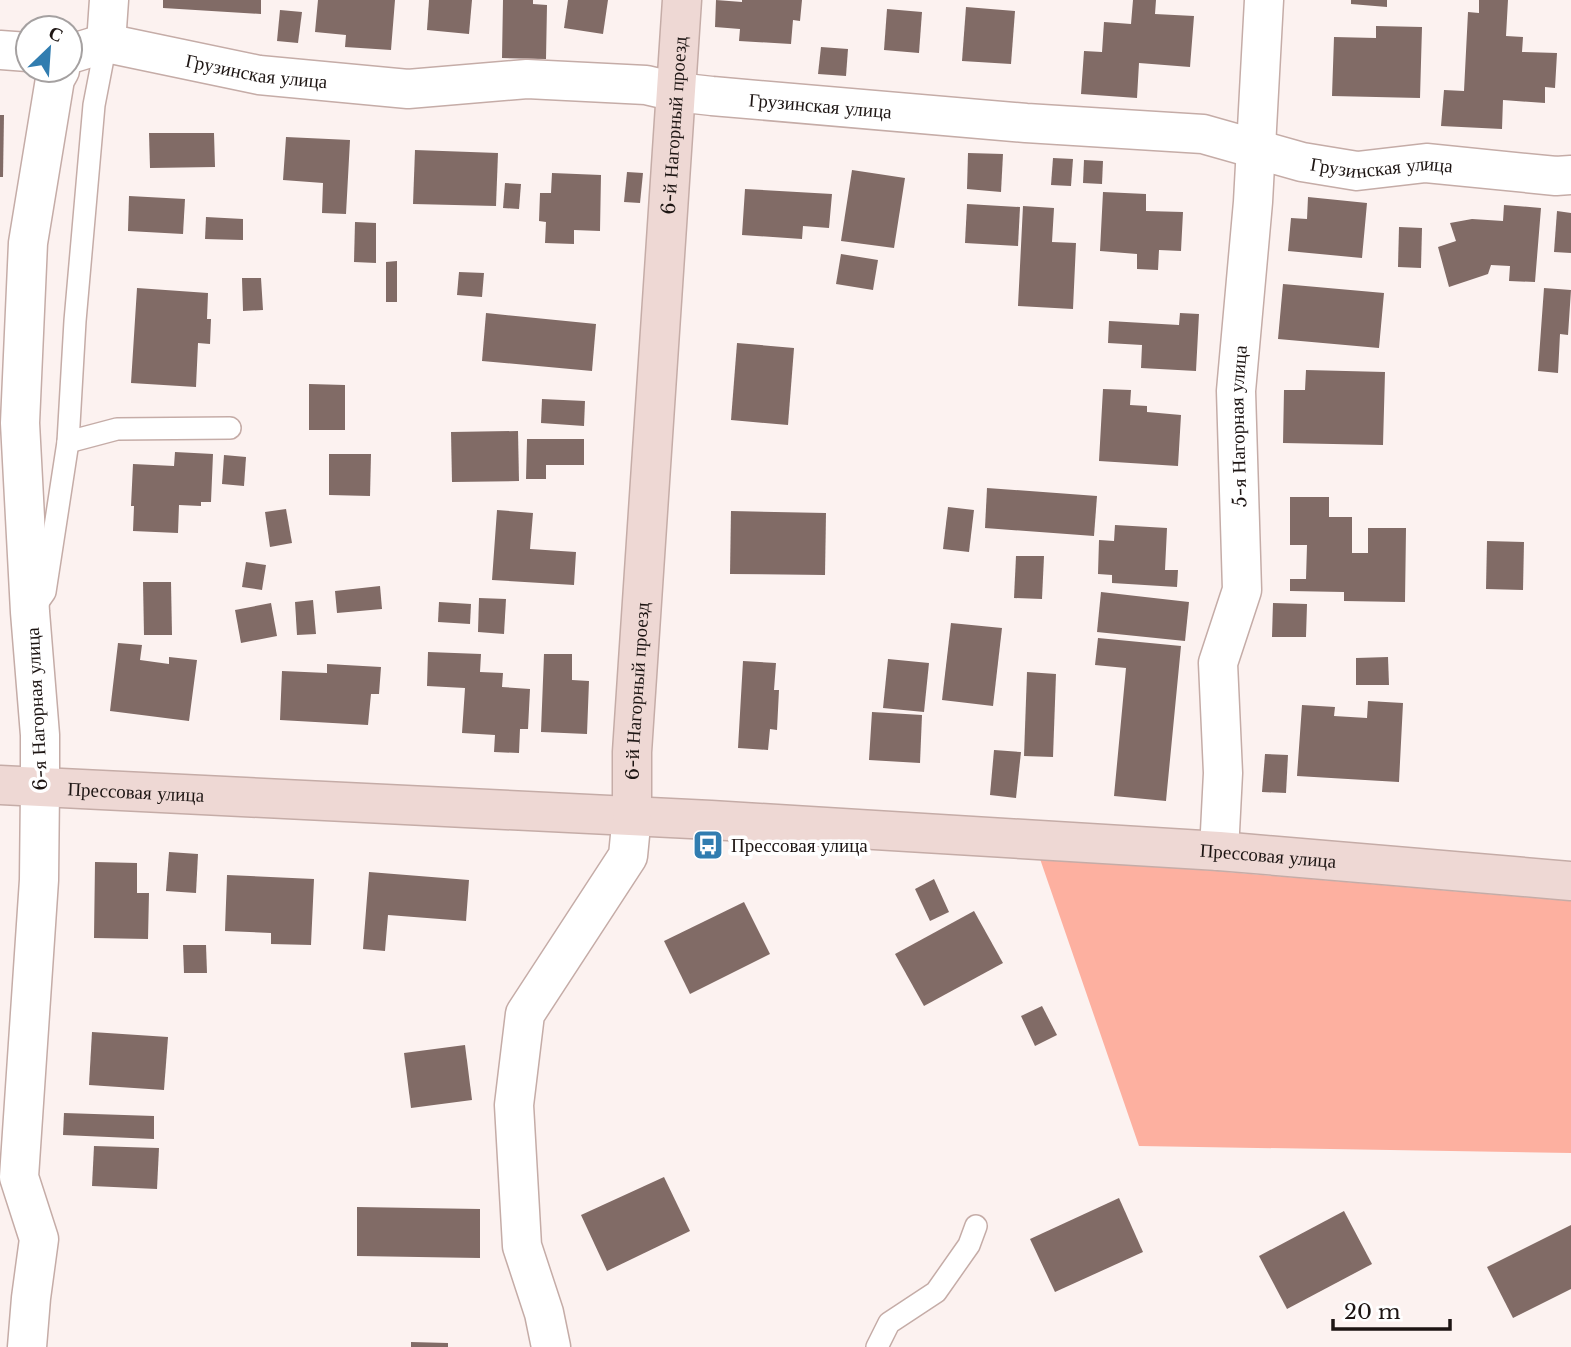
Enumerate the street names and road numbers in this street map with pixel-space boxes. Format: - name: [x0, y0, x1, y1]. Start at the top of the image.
- street label: 6-й Нагорный проезд: [657, 35, 692, 215]
- street label: Грузинская улица: [183, 49, 329, 93]
- street label: Грузинская улица: [748, 88, 893, 123]
- street label: Грузинская улица: [1309, 152, 1454, 183]
- street label: 5-я Нагорная улица: [1225, 344, 1252, 507]
- street label: 6-й Нагорный проезд: [621, 601, 654, 780]
- street label: 6-я Нагорная улица: [21, 626, 52, 791]
- street label: Прессовая улица: [67, 777, 205, 807]
- street label: Прессовая улица: [1199, 839, 1338, 873]

